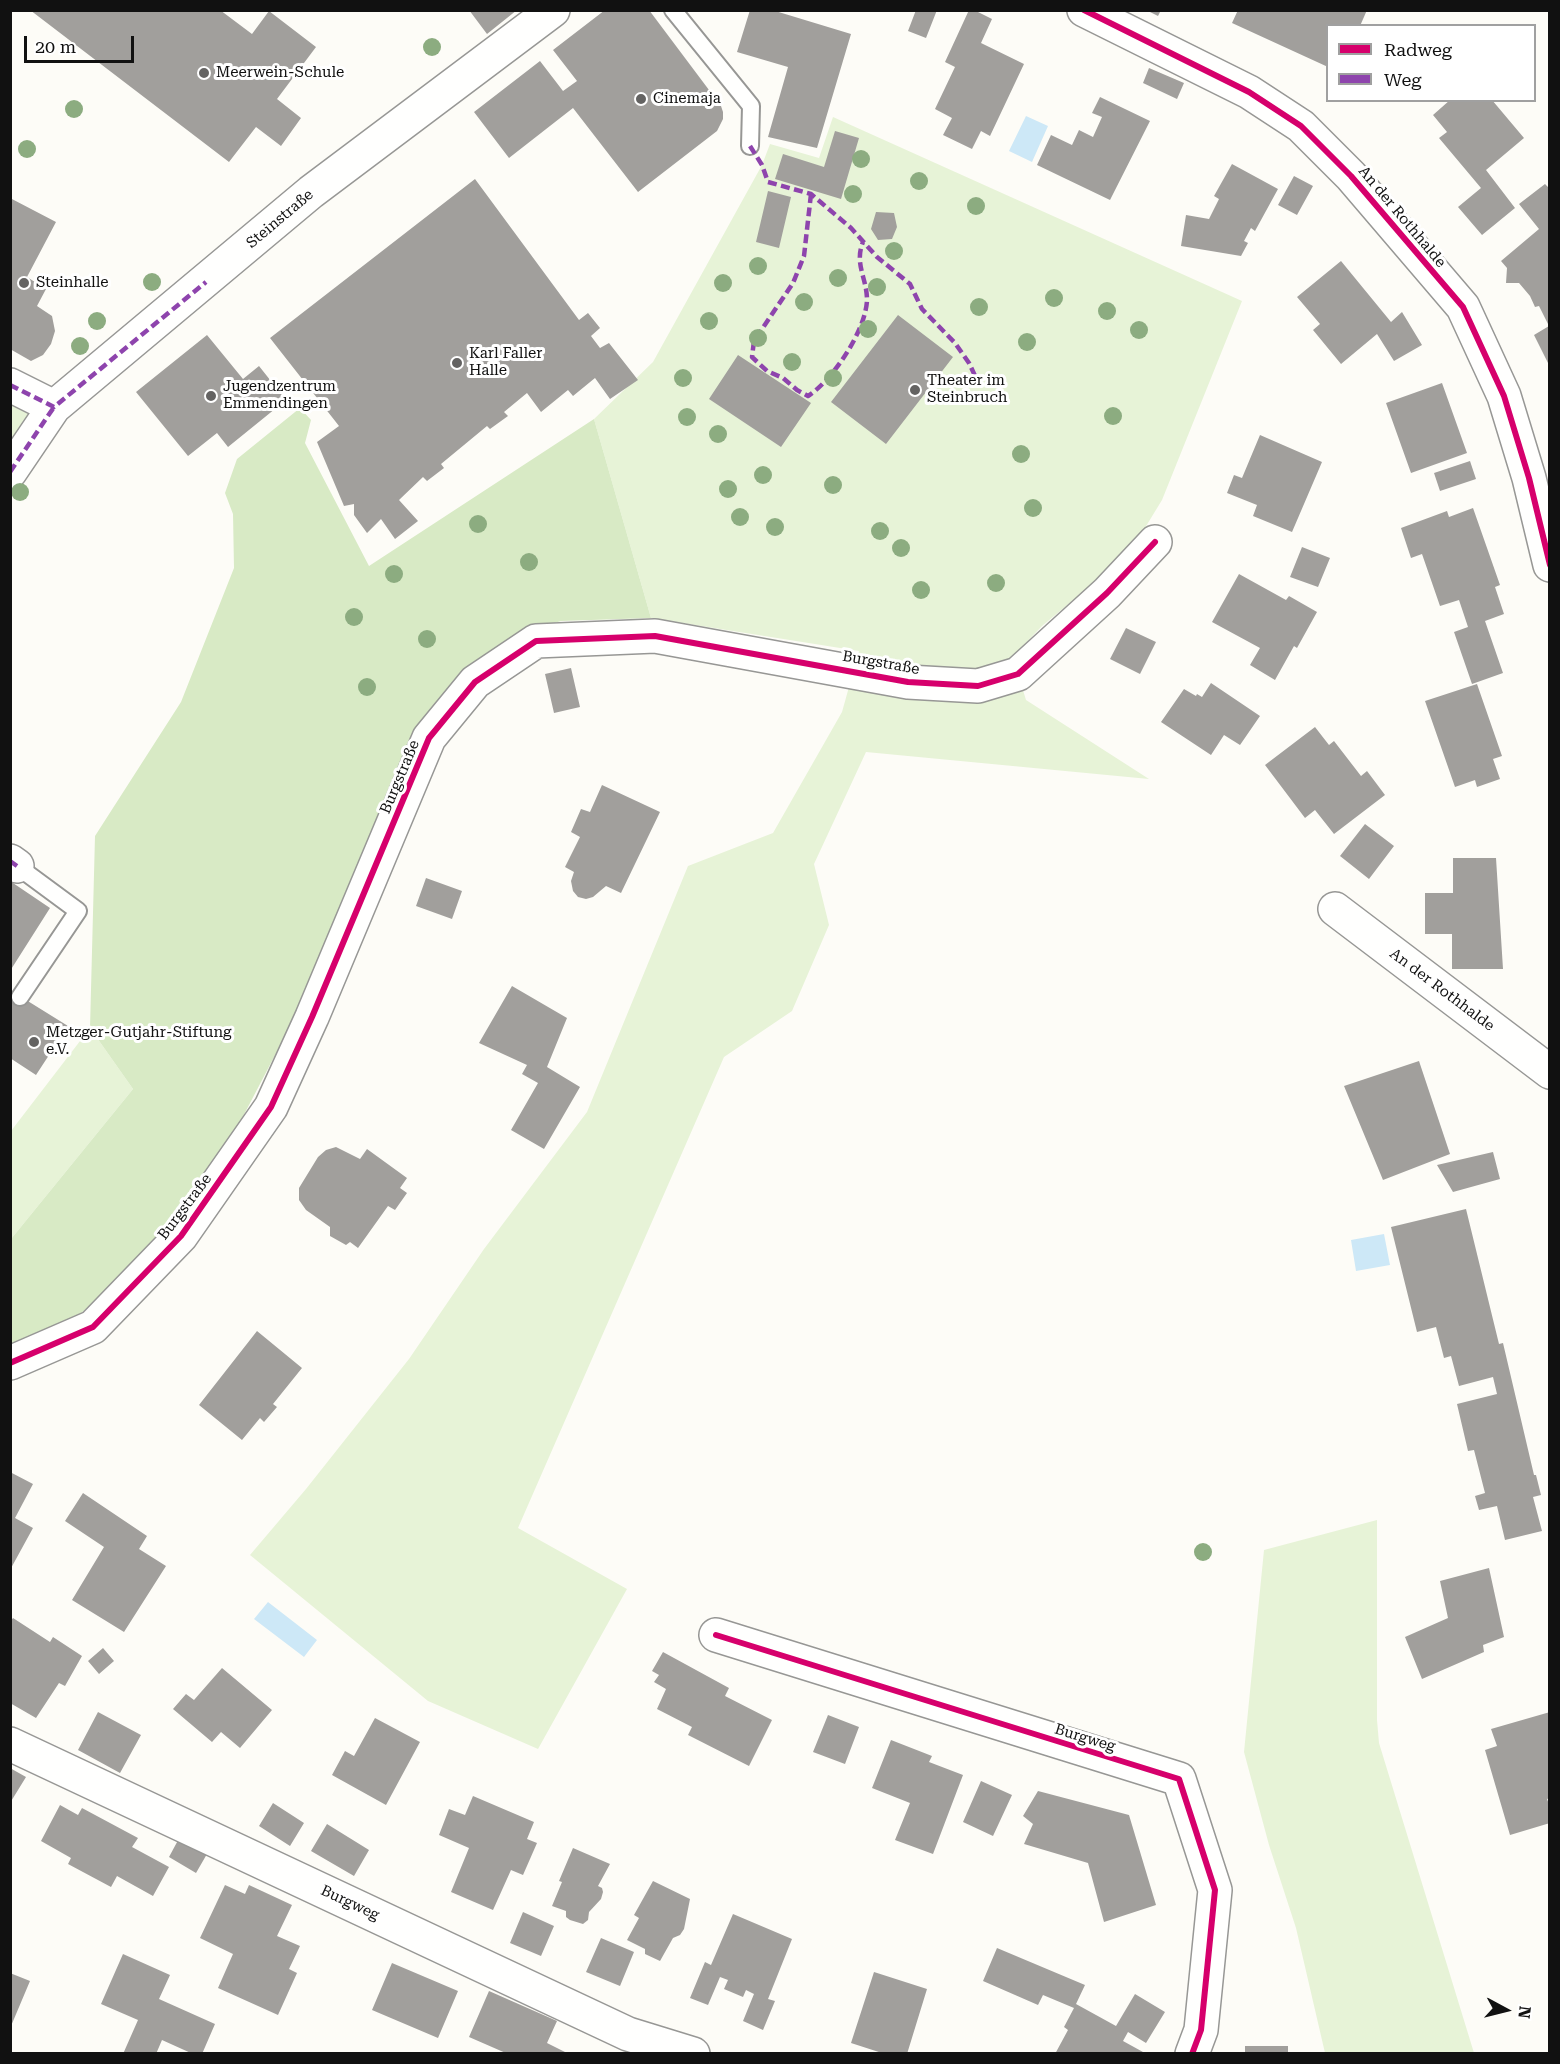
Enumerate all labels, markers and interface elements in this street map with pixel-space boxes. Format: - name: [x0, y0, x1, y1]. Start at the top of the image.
- scale bar: [27, 24, 136, 62]
- legend: [1326, 24, 1536, 102]
- text: 20 m: [35, 36, 76, 57]
- text: Radweg: [1384, 39, 1452, 60]
- place label: Meerwein-Schule: [216, 64, 344, 82]
- marker: Meerwein-Schule: [197, 66, 211, 80]
- text: Weg: [1384, 69, 1422, 90]
- place label: Cinemaja: [653, 90, 721, 108]
- marker: Cinemaja: [634, 92, 648, 106]
- street label: An der Rothhalde: [1354, 163, 1450, 271]
- street label: Steinstraße: [243, 186, 317, 252]
- place label: Steinhalle: [36, 274, 109, 292]
- marker: Steinhalle: [17, 276, 31, 290]
- place label: Karl Faller Halle: [469, 345, 542, 380]
- marker: Karl Faller Halle: [450, 356, 464, 370]
- place label: Theater im Steinbruch: [927, 372, 1007, 407]
- place label: Jugendzentrum Emmendingen: [223, 378, 336, 413]
- marker: Theater im Steinbruch: [908, 383, 922, 397]
- marker: Jugendzentrum Emmendingen: [204, 389, 218, 403]
- street label: Burgstraße: [841, 647, 921, 679]
- street label: Burgstraße: [376, 738, 424, 816]
- street label: An der Rothhalde: [1386, 945, 1498, 1035]
- place label: Metzger-Gutjahr-Stiftung e.V.: [46, 1024, 232, 1059]
- marker: Metzger-Gutjahr-Stiftung e.V.: [27, 1035, 41, 1049]
- street label: Burgstraße: [154, 1170, 216, 1244]
- street label: Burgweg: [1052, 1720, 1118, 1756]
- street label: Burgweg: [318, 1882, 382, 1924]
- north arrow: [1476, 1980, 1536, 2040]
- text: N: [1514, 2005, 1535, 2020]

